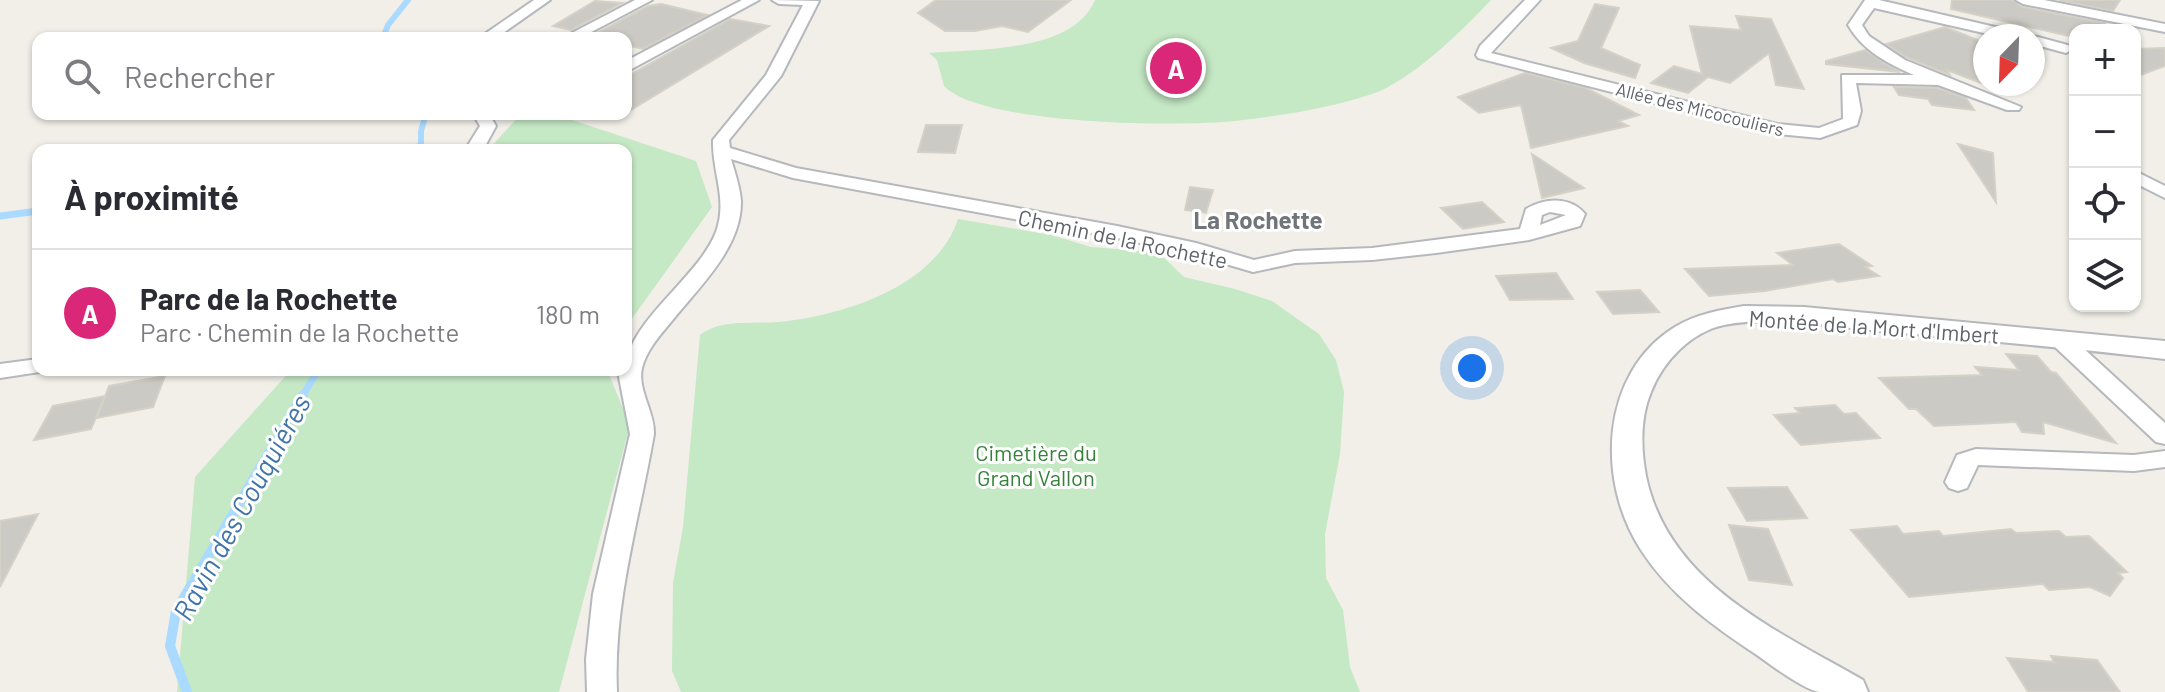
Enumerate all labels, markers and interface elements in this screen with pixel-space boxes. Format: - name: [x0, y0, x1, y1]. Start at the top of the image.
- north arrow: [1973, 24, 2045, 96]
- map controls: [2069, 24, 2141, 312]
- button: +: [2069, 24, 2141, 96]
- search box: [32, 32, 632, 120]
- pin: A: [1150, 38, 1202, 98]
- icon: search: [60, 54, 104, 98]
- text: Rechercher: [124, 58, 275, 94]
- street label: Allée des Micocouliers: [1614, 77, 1786, 141]
- button: −: [2069, 96, 2141, 168]
- button: locate: [2069, 168, 2141, 240]
- text: À proximité: [64, 176, 239, 217]
- street label: Chemin de la Rochette: [1016, 203, 1230, 273]
- district label: La Rochette: [1193, 205, 1323, 234]
- button: layers: [2069, 240, 2141, 312]
- text: Parc de la Rochette: [140, 280, 398, 316]
- text: A: [81, 298, 99, 329]
- text: 180 m: [536, 298, 600, 329]
- street label: Montée de la Mort d'Imbert: [1748, 304, 2000, 348]
- text: Parc · Chemin de la Rochette: [140, 316, 459, 347]
- your location: [1452, 348, 1492, 388]
- water label: Ravin des Couquiéres: [165, 388, 317, 626]
- park label: Cimetière du Grand Vallon: [975, 439, 1097, 490]

